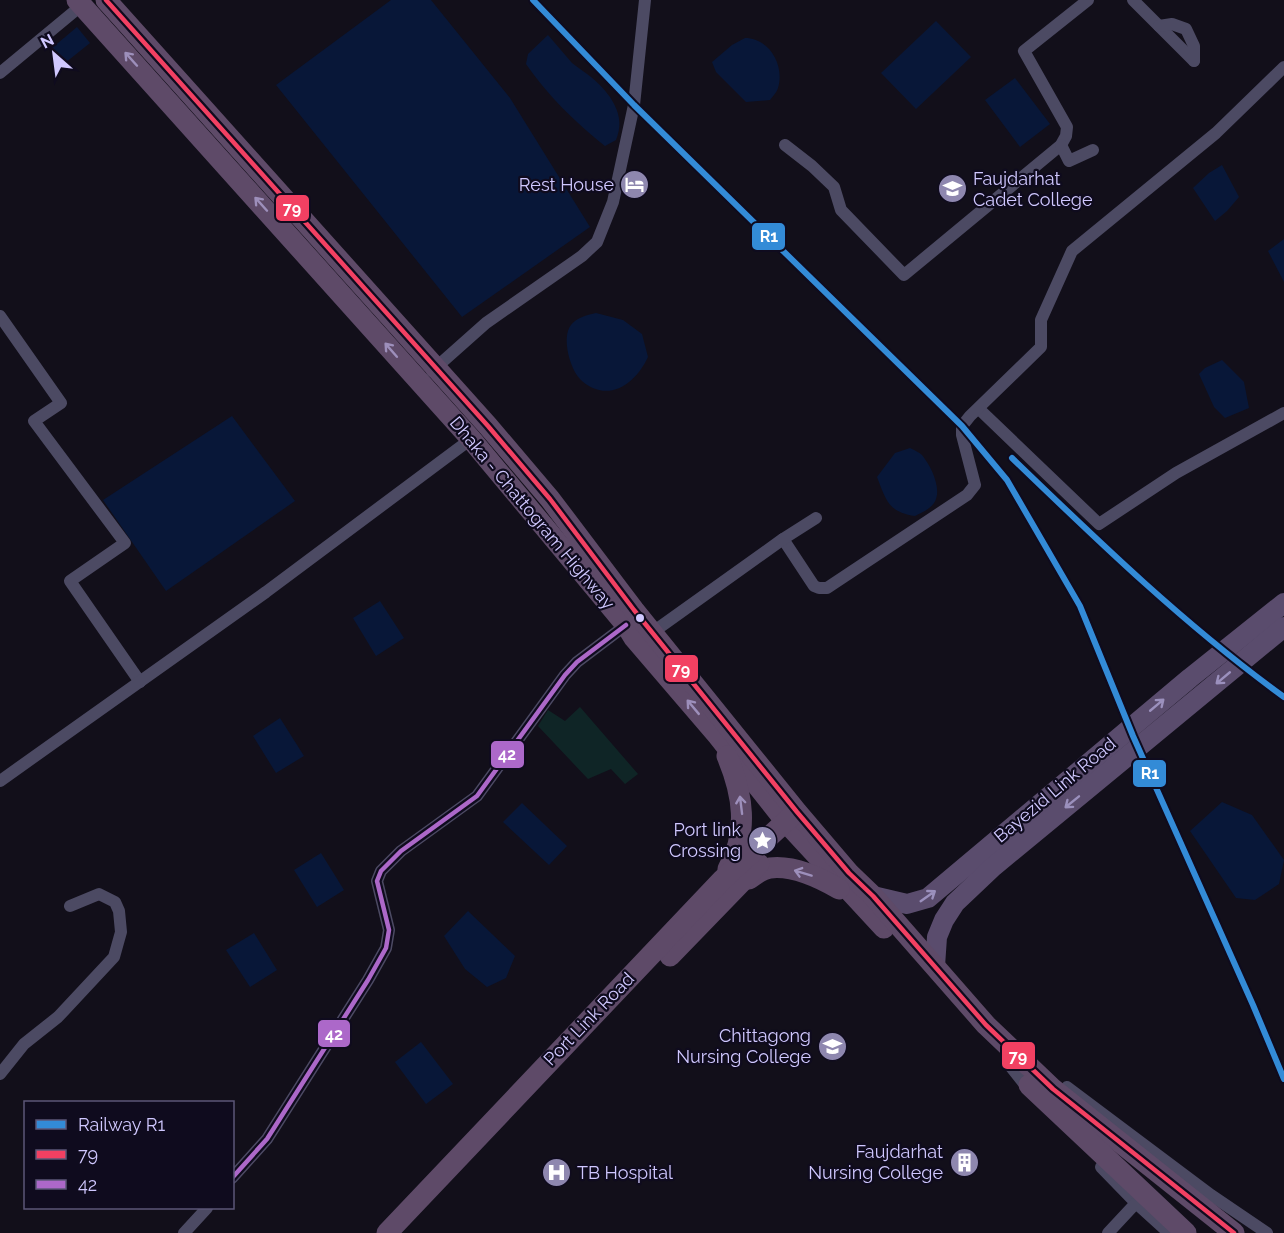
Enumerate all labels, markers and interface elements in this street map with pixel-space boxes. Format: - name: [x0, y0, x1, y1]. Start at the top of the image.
- north arrow: [24, 24, 84, 84]
- text: N: [37, 30, 57, 52]
- one-way arrow: [124, 52, 138, 67]
- place label: Faujdarhat Cadet College: [973, 168, 1093, 210]
- hotel icon: Rest House: [619, 169, 651, 201]
- school or university icon: Faujdarhat Cadet College: [936, 173, 968, 205]
- place label: Rest House: [519, 174, 614, 195]
- line badge: 79: [275, 194, 310, 222]
- one-way arrow: [254, 197, 268, 212]
- text: 79: [283, 199, 301, 218]
- line badge: R1: [751, 222, 786, 251]
- text: R1: [760, 227, 778, 246]
- one-way arrow: [384, 343, 398, 358]
- street label: Dhaka - Chattogram Highway: [446, 412, 619, 613]
- unlabelled marker: [634, 612, 646, 624]
- line badge: 79: [664, 654, 699, 683]
- text: 79: [672, 660, 690, 679]
- one-way arrow: [1216, 671, 1231, 685]
- one-way arrow: [1149, 698, 1164, 712]
- one-way arrow: [686, 700, 700, 715]
- street label: Bayezid Link Road: [990, 733, 1120, 847]
- line badge: 42: [490, 740, 525, 769]
- text: 42: [498, 745, 516, 764]
- line badge: R1: [1132, 759, 1167, 788]
- text: R1: [1141, 764, 1159, 783]
- one-way arrow: [1065, 795, 1080, 809]
- one-way arrow: [735, 796, 746, 816]
- place label: Port link Crossing: [669, 819, 741, 861]
- place icon: Port link Crossing: [746, 824, 778, 856]
- one-way arrow: [794, 867, 813, 878]
- one-way arrow: [919, 890, 935, 902]
- street label: Port Link Road: [539, 968, 638, 1069]
- line badge: 42: [317, 1019, 351, 1048]
- text: 42: [325, 1025, 343, 1044]
- place label: Chittagong Nursing College: [676, 1025, 811, 1067]
- school or university icon: Chittagong Nursing College: [816, 1030, 848, 1062]
- line badge: 79: [1001, 1041, 1036, 1070]
- text: 79: [1009, 1047, 1027, 1066]
- legend: [24, 1101, 234, 1209]
- text: Railway R1: [78, 1114, 165, 1135]
- place label: Faujdarhat Nursing College: [808, 1141, 943, 1183]
- text: 79: [78, 1144, 98, 1165]
- building icon: Faujdarhat Nursing College: [948, 1146, 980, 1178]
- hospital icon: TB Hospital: [540, 1157, 572, 1189]
- place label: TB Hospital: [577, 1162, 673, 1183]
- text: 42: [78, 1174, 97, 1195]

